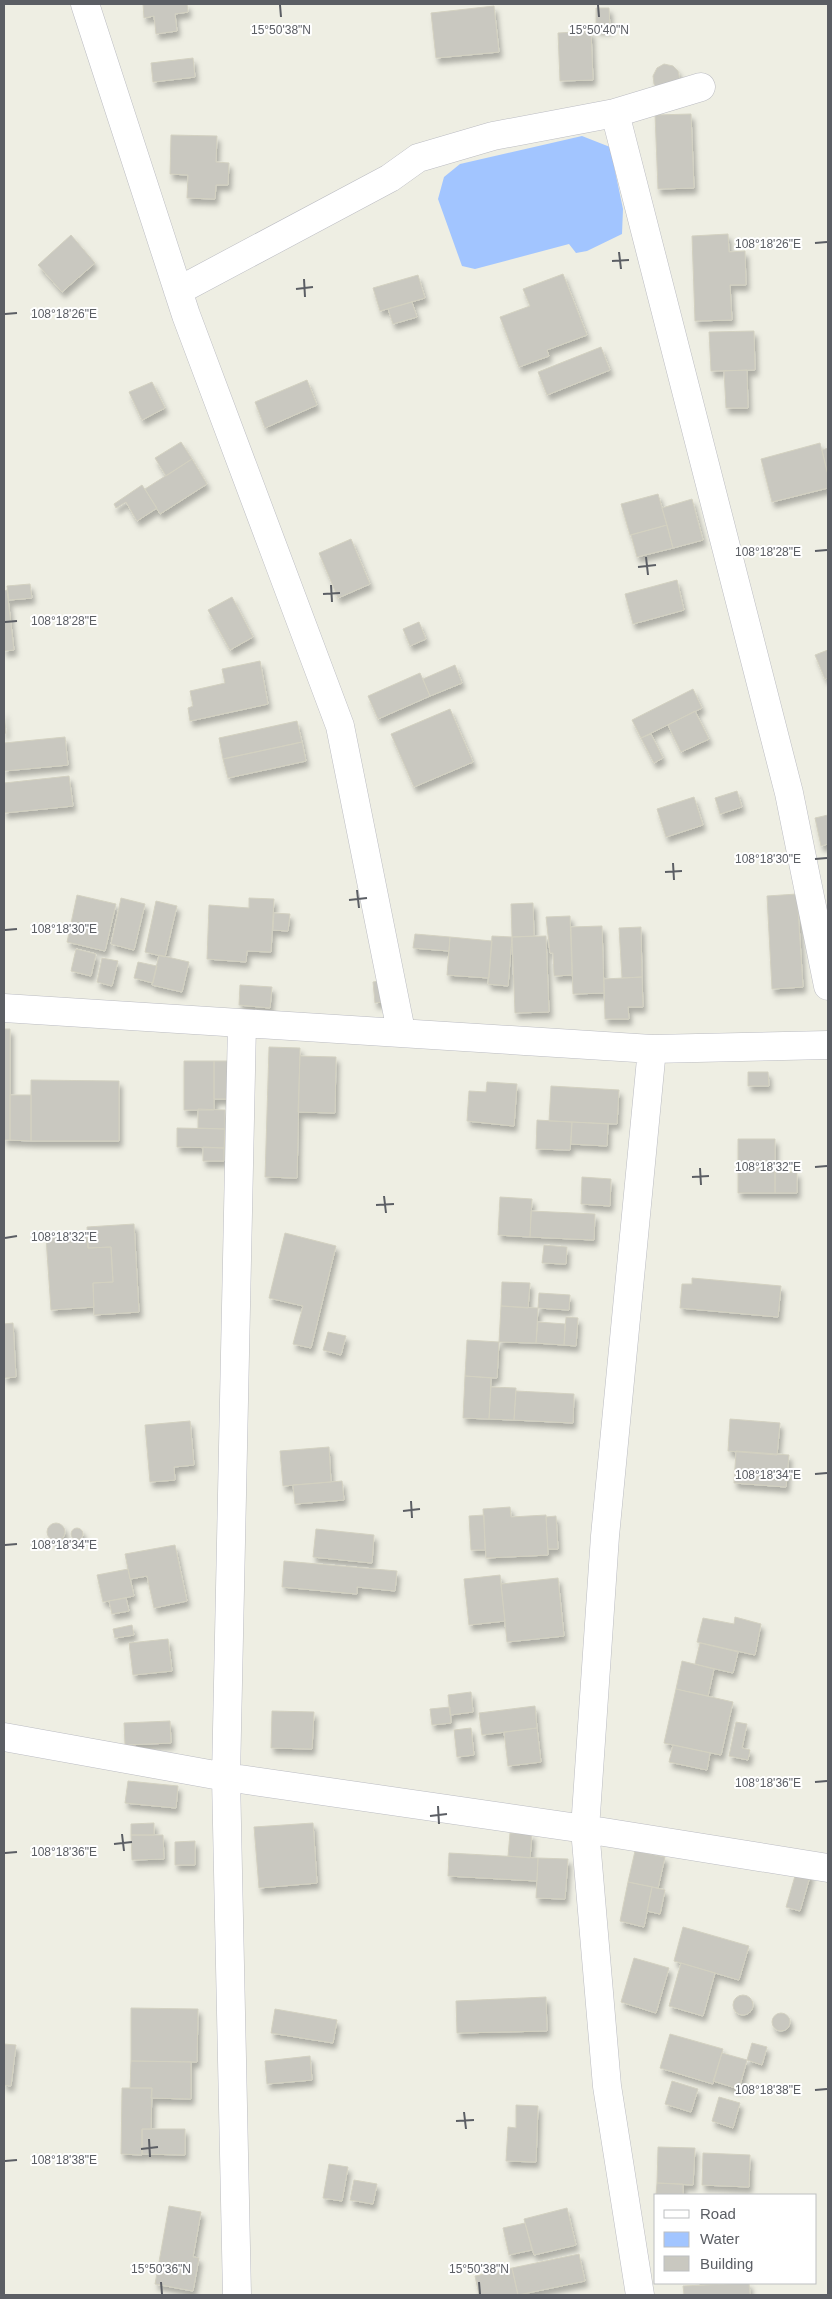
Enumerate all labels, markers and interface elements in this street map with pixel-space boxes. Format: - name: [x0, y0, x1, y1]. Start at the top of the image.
- text: 15°50'38"N: [251, 23, 311, 37]
- text: 15°50'40"N: [569, 23, 629, 37]
- text: 108°18'26"E: [735, 237, 801, 251]
- text: 108°18'26"E: [31, 307, 97, 321]
- text: 108°18'28"E: [735, 545, 801, 559]
- text: 108°18'28"E: [31, 614, 97, 628]
- text: 108°18'30"E: [735, 852, 801, 866]
- text: 108°18'30"E: [31, 922, 97, 936]
- text: 108°18'32"E: [735, 1160, 801, 1174]
- text: 108°18'32"E: [31, 1230, 97, 1244]
- text: 108°18'34"E: [735, 1468, 801, 1482]
- text: 108°18'34"E: [31, 1538, 97, 1552]
- text: 108°18'36"E: [735, 1776, 801, 1790]
- text: 108°18'36"E: [31, 1845, 97, 1859]
- text: 108°18'38"E: [735, 2083, 801, 2097]
- text: 108°18'38"E: [31, 2153, 97, 2167]
- legend: [654, 2194, 817, 2284]
- text: Road: [700, 2205, 736, 2222]
- text: Water: [700, 2230, 739, 2247]
- text: Building: [700, 2255, 753, 2272]
- text: 15°50'36"N: [131, 2262, 191, 2276]
- text: 15°50'38"N: [449, 2262, 509, 2276]

